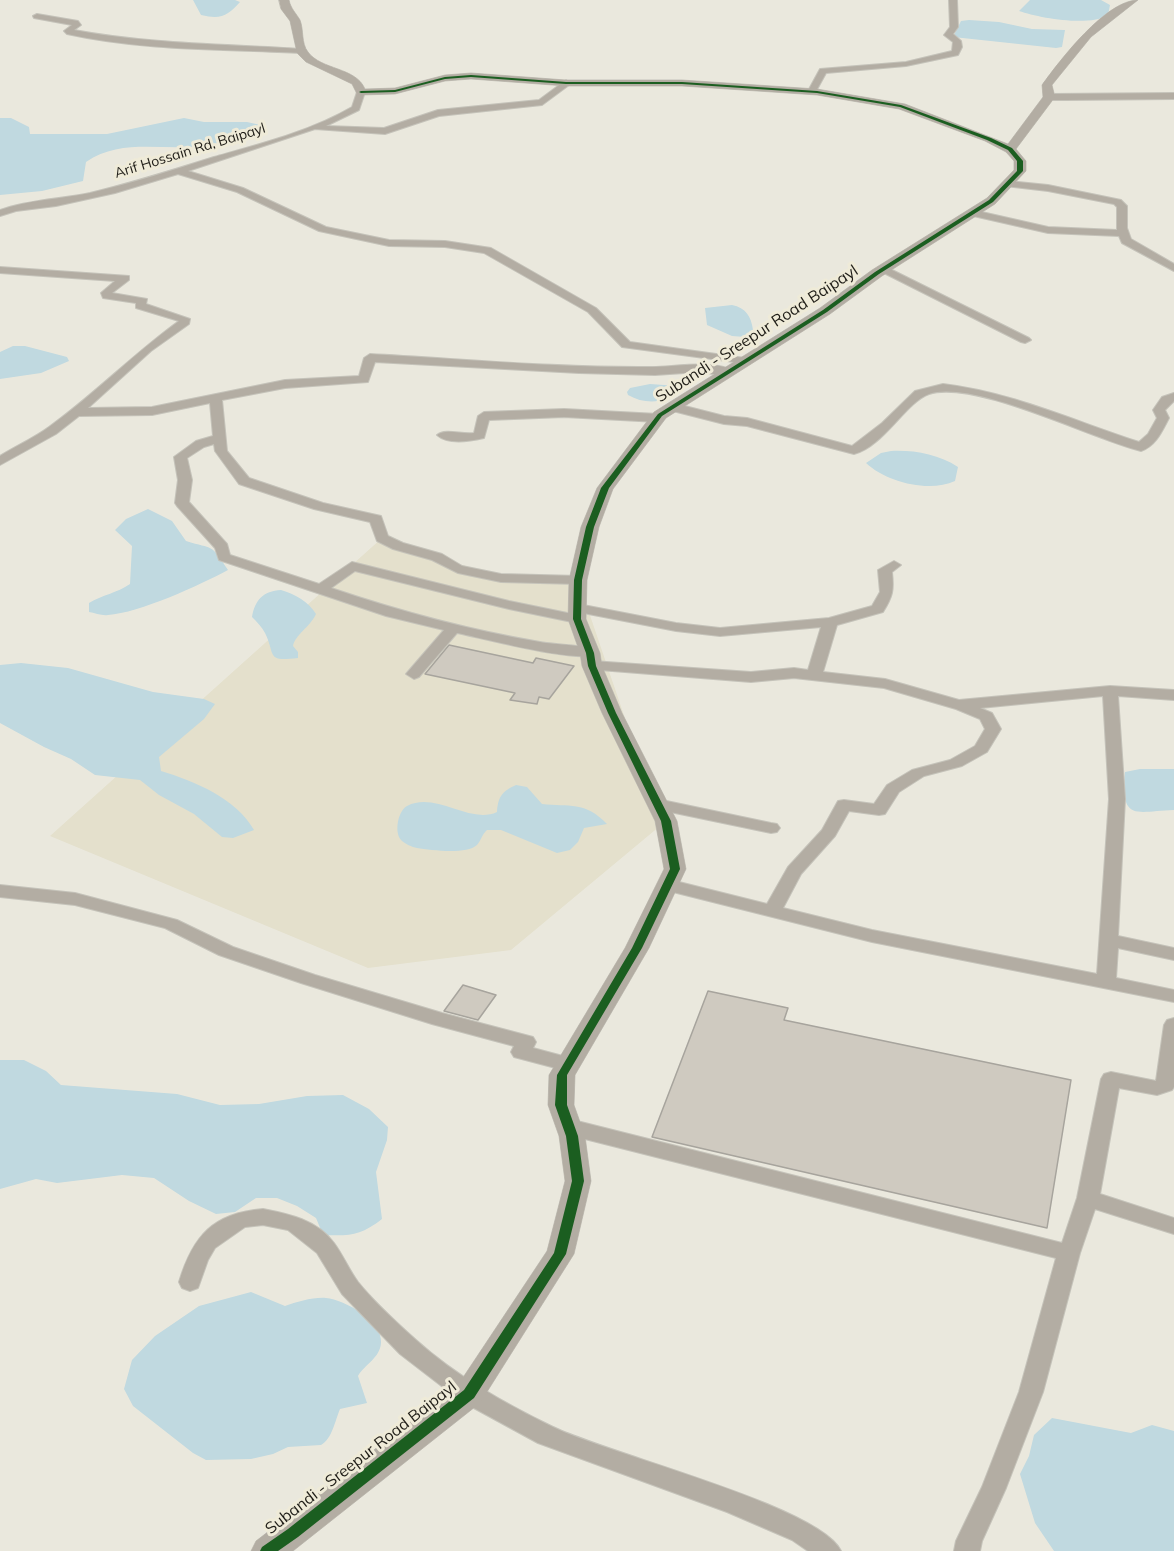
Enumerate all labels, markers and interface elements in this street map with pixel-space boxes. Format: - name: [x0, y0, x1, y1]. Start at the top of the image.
- street label: Arif Hossain Rd, Baipayl: [113, 120, 267, 182]
- street label: Subandi - Sreepur Road Baipayl: [652, 261, 862, 407]
- street label: Subandi - Sreepur Road Baipayl: [262, 1377, 460, 1539]

